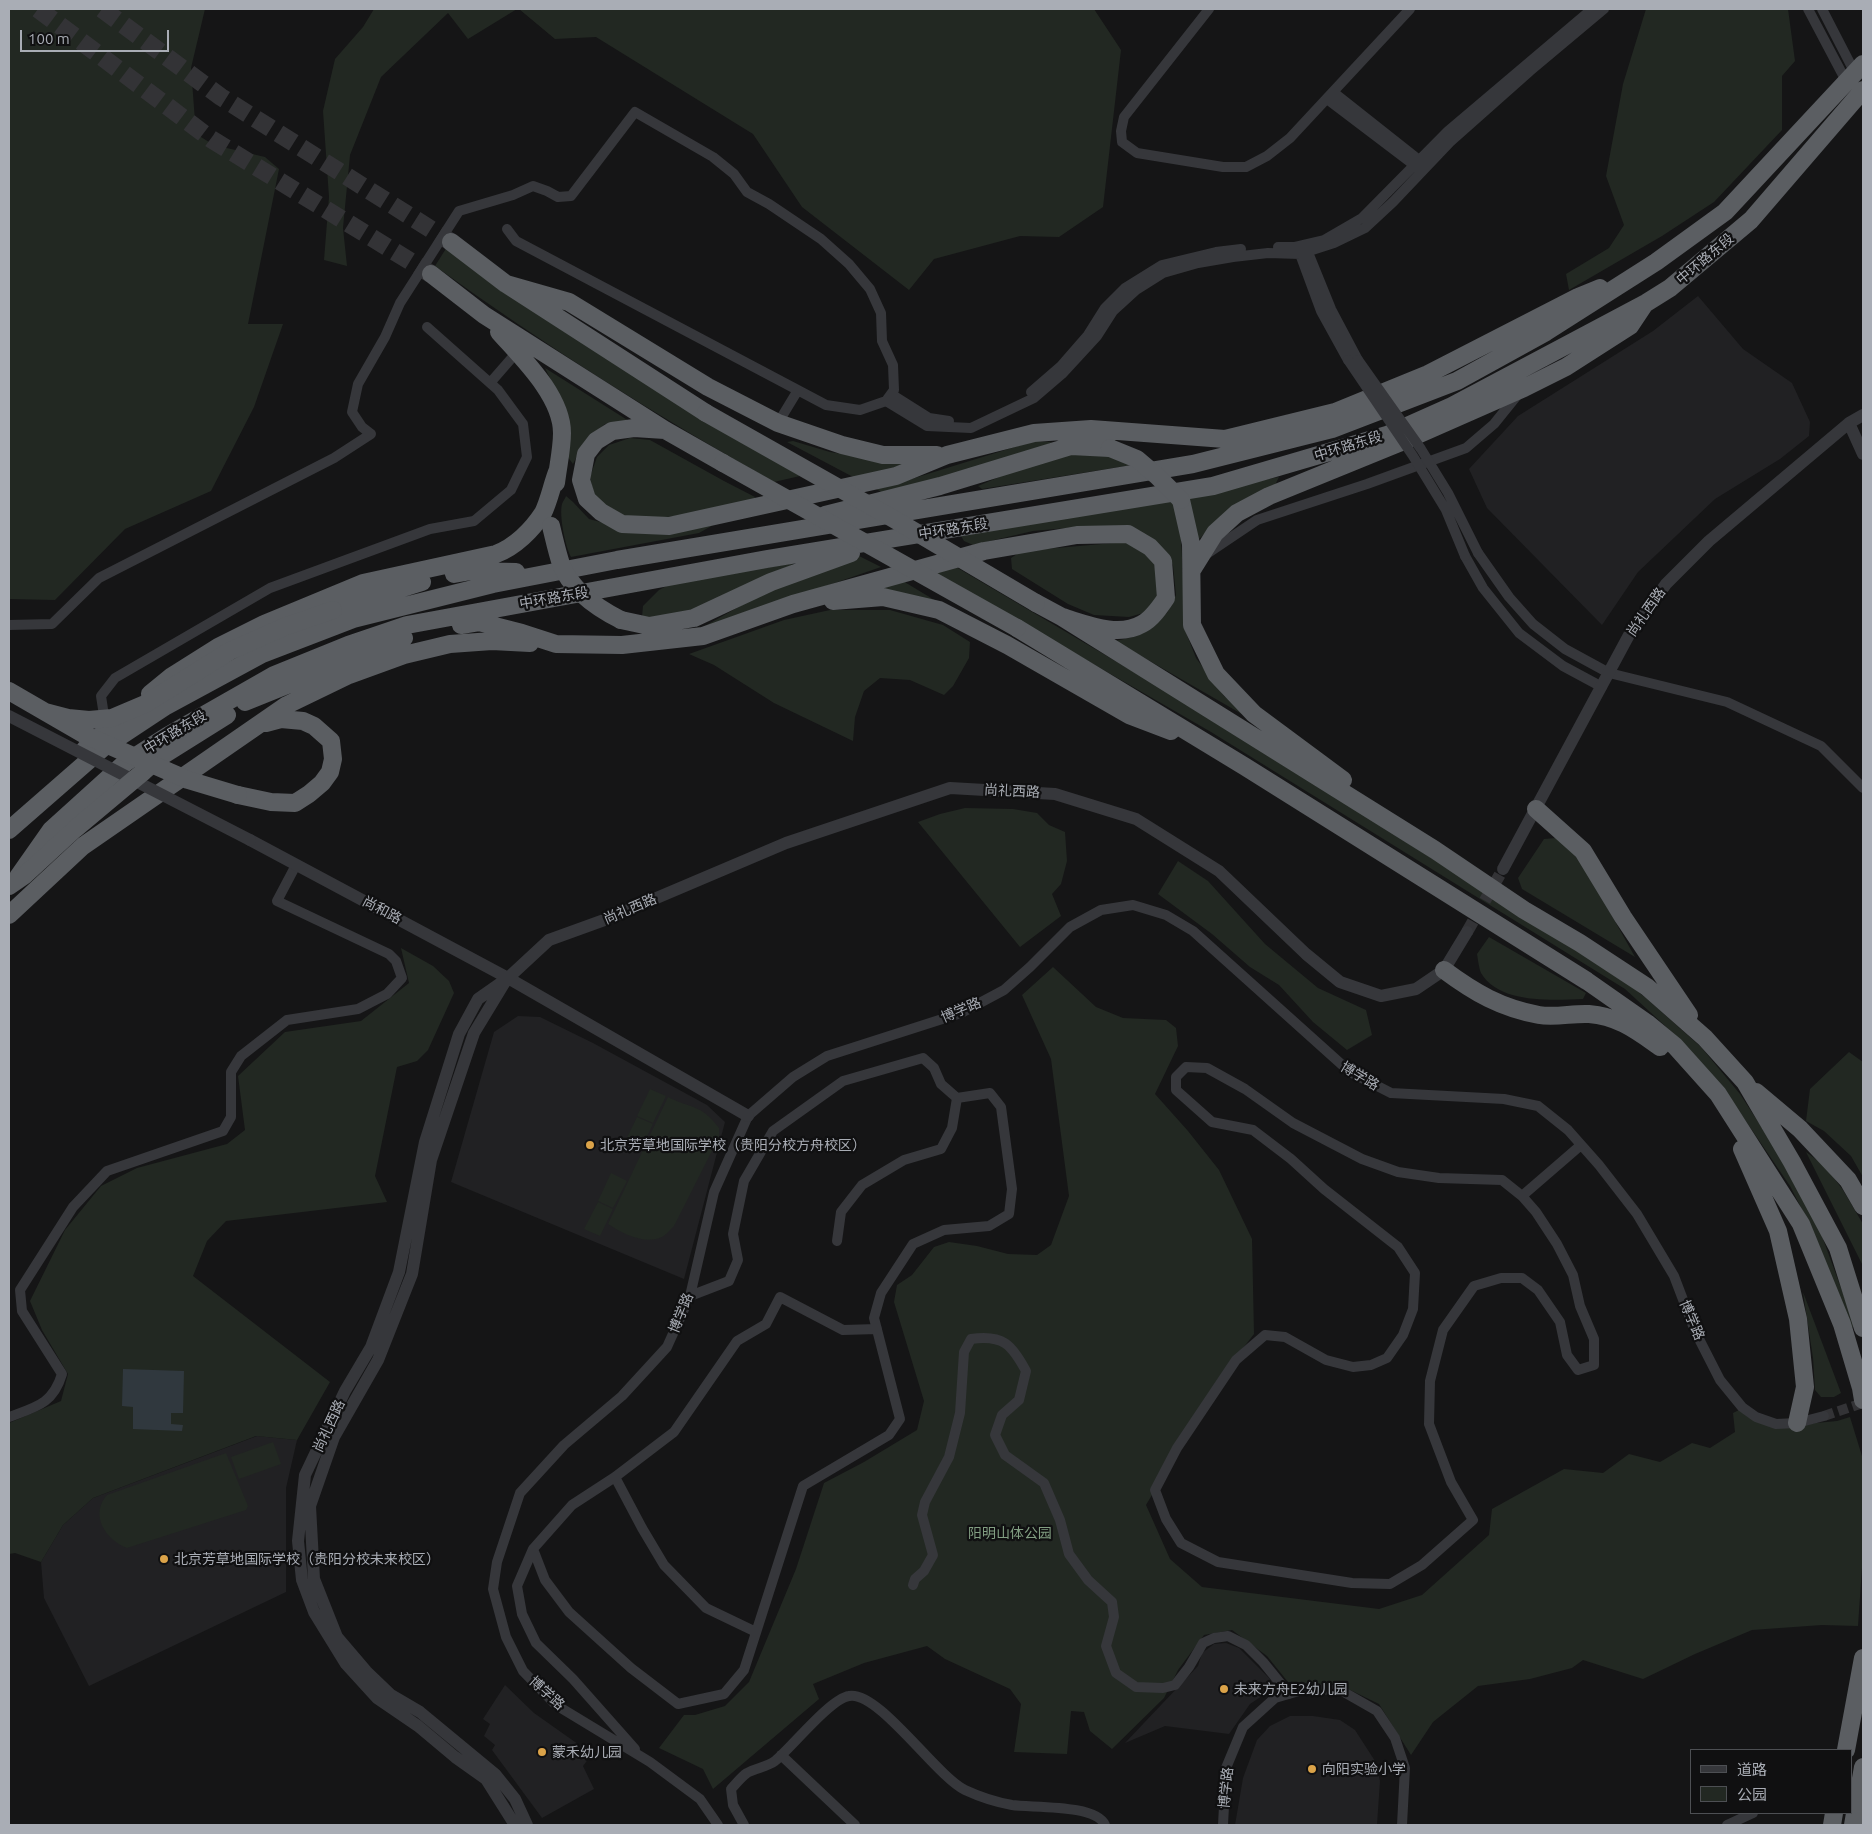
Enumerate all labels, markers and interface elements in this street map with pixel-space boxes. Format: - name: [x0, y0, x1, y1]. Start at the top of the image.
- scale bar: [22, 20, 171, 52]
- text: 100 m: [28, 30, 70, 47]
- street label: 中环路东段: [1673, 230, 1737, 288]
- street label: 中环路东段: [1312, 428, 1384, 464]
- street label: 中环路东段: [917, 515, 989, 543]
- street label: 中环路东段: [518, 584, 590, 612]
- street label: 尚礼西路: [1623, 584, 1669, 640]
- street label: 中环路东段: [141, 707, 209, 757]
- street label: 尚礼西路: [984, 781, 1040, 801]
- street label: 尚礼西路: [601, 890, 659, 928]
- street label: 尚和路: [360, 893, 404, 927]
- street label: 博学路: [938, 994, 984, 1026]
- street label: 博学路: [1338, 1058, 1382, 1094]
- place label: 北京芳草地国际学校（贵阳分校方舟校区）: [600, 1137, 866, 1153]
- marker: 北京芳草地国际学校（贵阳分校方舟校区）: [584, 1139, 596, 1151]
- street label: 博学路: [665, 1290, 697, 1336]
- street label: 博学路: [1676, 1297, 1708, 1343]
- street label: 尚礼西路: [310, 1397, 348, 1455]
- park label: 阳明山体公园: [968, 1525, 1052, 1541]
- place label: 北京芳草地国际学校（贵阳分校未来校区）: [174, 1551, 440, 1567]
- marker: 北京芳草地国际学校（贵阳分校未来校区）: [158, 1553, 170, 1565]
- street label: 博学路: [526, 1673, 568, 1713]
- place label: 未来方舟E2幼儿园: [1234, 1681, 1348, 1697]
- marker: 未来方舟E2幼儿园: [1218, 1683, 1230, 1695]
- place label: 蒙禾幼儿园: [552, 1744, 622, 1760]
- marker: 蒙禾幼儿园: [536, 1746, 548, 1758]
- legend: [1690, 1749, 1852, 1814]
- place label: 向阳实验小学: [1322, 1761, 1406, 1777]
- text: 道路: [1737, 1761, 1767, 1778]
- marker: 向阳实验小学: [1306, 1763, 1318, 1775]
- street label: 博学路: [1215, 1766, 1237, 1810]
- text: 公园: [1737, 1786, 1767, 1803]

